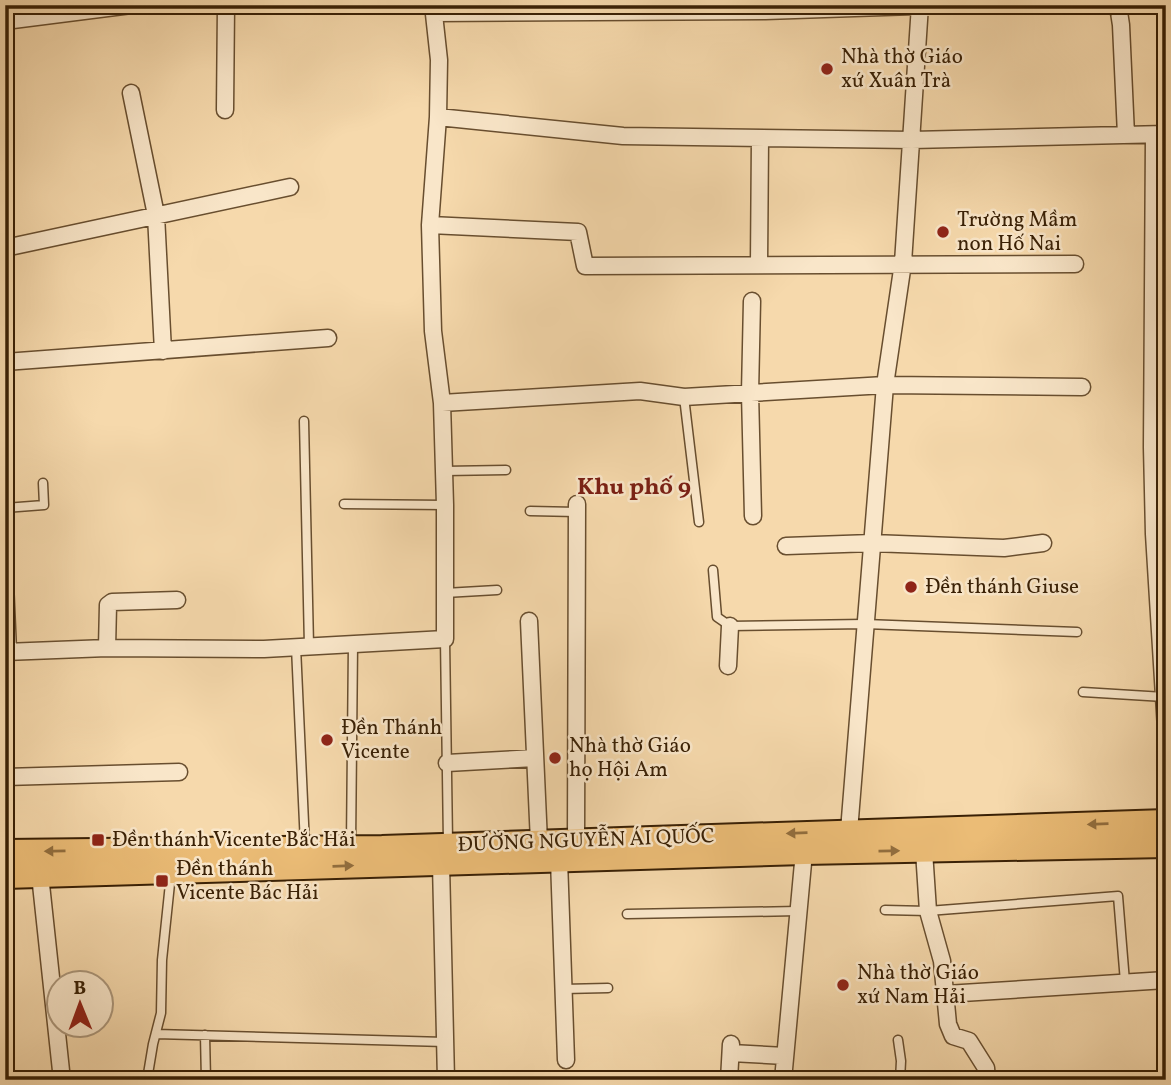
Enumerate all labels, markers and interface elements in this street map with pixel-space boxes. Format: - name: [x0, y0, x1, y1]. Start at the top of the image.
- place label: Nhà thờ Giáo xứ Xuân Trà: [841, 43, 963, 96]
- marker: Nhà thờ Giáo xứ Xuân Trà: [819, 61, 835, 77]
- place label: Trường Mầm non Hố Nai: [957, 206, 1077, 259]
- marker: Trường Mầm non Hố Nai: [935, 224, 951, 240]
- district label: Khu phố 9: [577, 471, 691, 505]
- place label: Đền thánh Giuse: [925, 573, 1079, 602]
- marker: Đền thánh Giuse: [903, 579, 919, 595]
- place label: Đền Thánh Vicente: [341, 714, 442, 767]
- marker: Đền Thánh Vicente: [319, 732, 335, 748]
- place label: Nhà thờ Giáo họ Hội Am: [569, 732, 691, 785]
- marker: Nhà thờ Giáo họ Hội Am: [547, 750, 563, 766]
- street label: ĐƯỜNG NGUYỄN ÁI QUỐC: [457, 819, 715, 860]
- one-way arrow: [1086, 819, 1108, 830]
- place label: Đền thánh Vicente Bắc Hải: [112, 826, 356, 855]
- one-way arrow: [785, 828, 807, 839]
- marker: Đền thánh Vicente Bắc Hải: [90, 832, 106, 848]
- one-way arrow: [44, 845, 66, 857]
- one-way arrow: [878, 845, 900, 857]
- place label: Đền thánh Vicente Bác Hải: [176, 855, 319, 908]
- one-way arrow: [332, 861, 354, 872]
- marker: Đền thánh Vicente Bác Hải: [154, 873, 170, 889]
- place label: Nhà thờ Giáo xứ Nam Hải: [857, 959, 979, 1012]
- north arrow: [46, 970, 116, 1040]
- text: B: [73, 976, 86, 1002]
- marker: Nhà thờ Giáo xứ Nam Hải: [835, 977, 851, 993]

